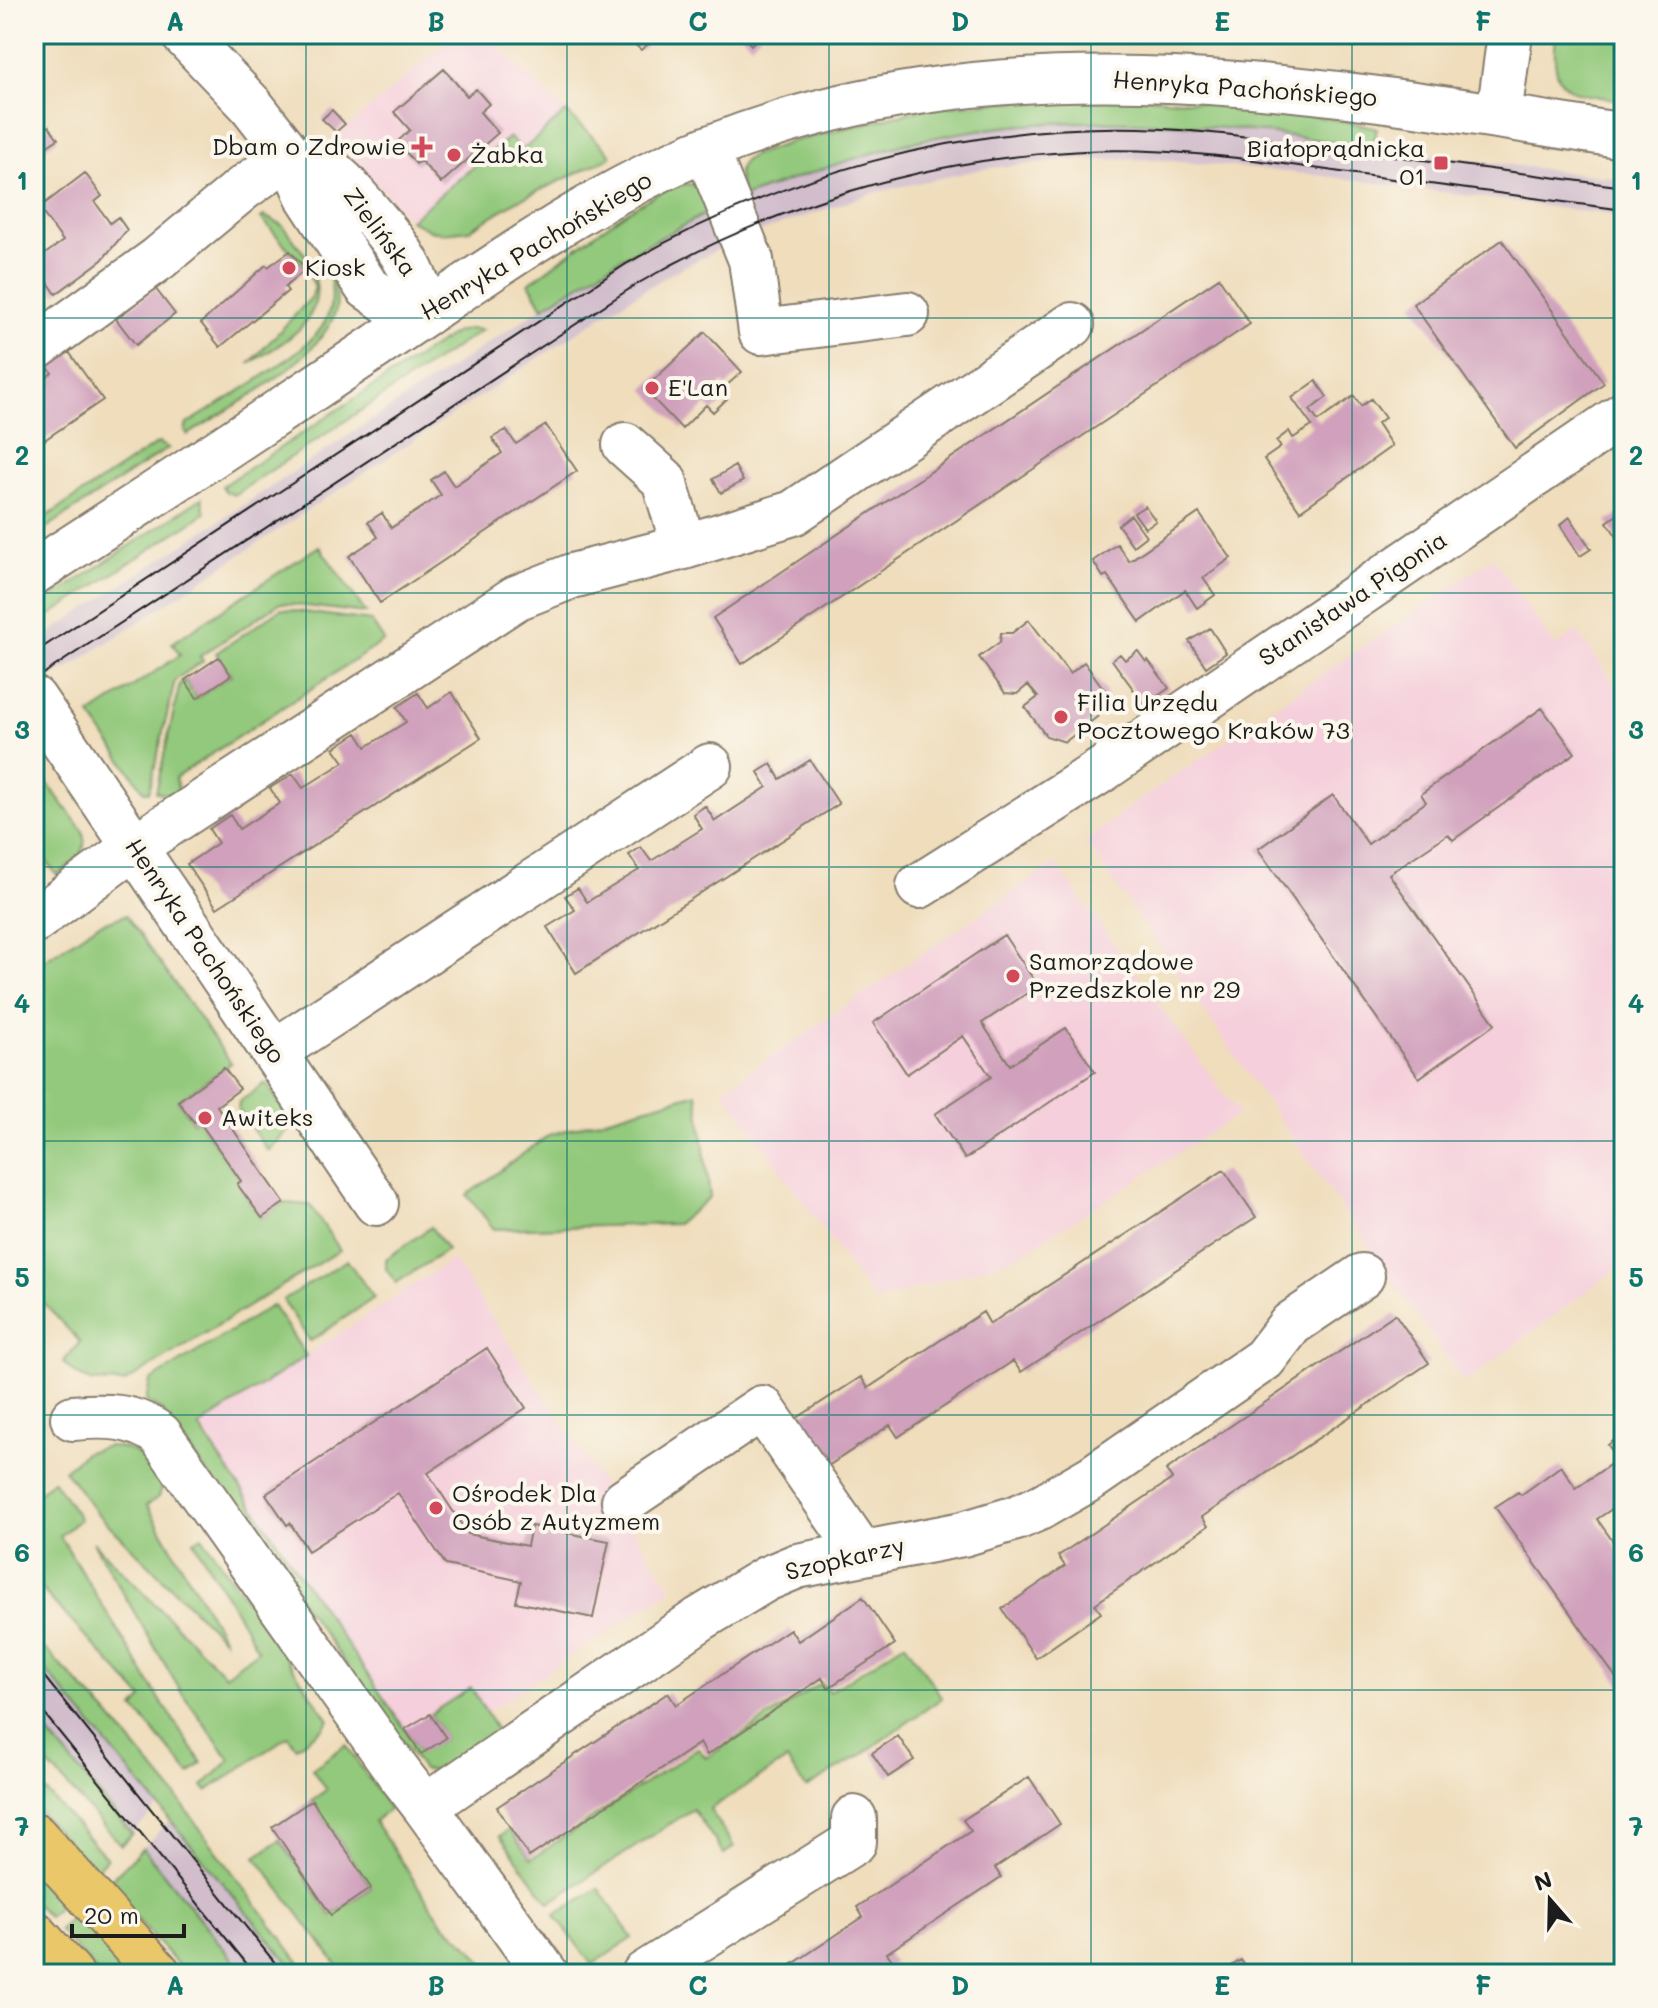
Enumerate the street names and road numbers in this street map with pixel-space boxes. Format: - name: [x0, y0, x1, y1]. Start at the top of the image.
- street label: Henryka Pachońskiego: [1112, 63, 1378, 112]
- street label: Henryka Pachońskiego: [414, 163, 657, 326]
- street label: Zielińska: [337, 180, 425, 282]
- street label: Stanisława Pigonia: [1252, 523, 1452, 672]
- street label: Henryka Pachońskiego: [119, 832, 293, 1069]
- street label: Szopkarzy: [782, 1529, 907, 1586]

